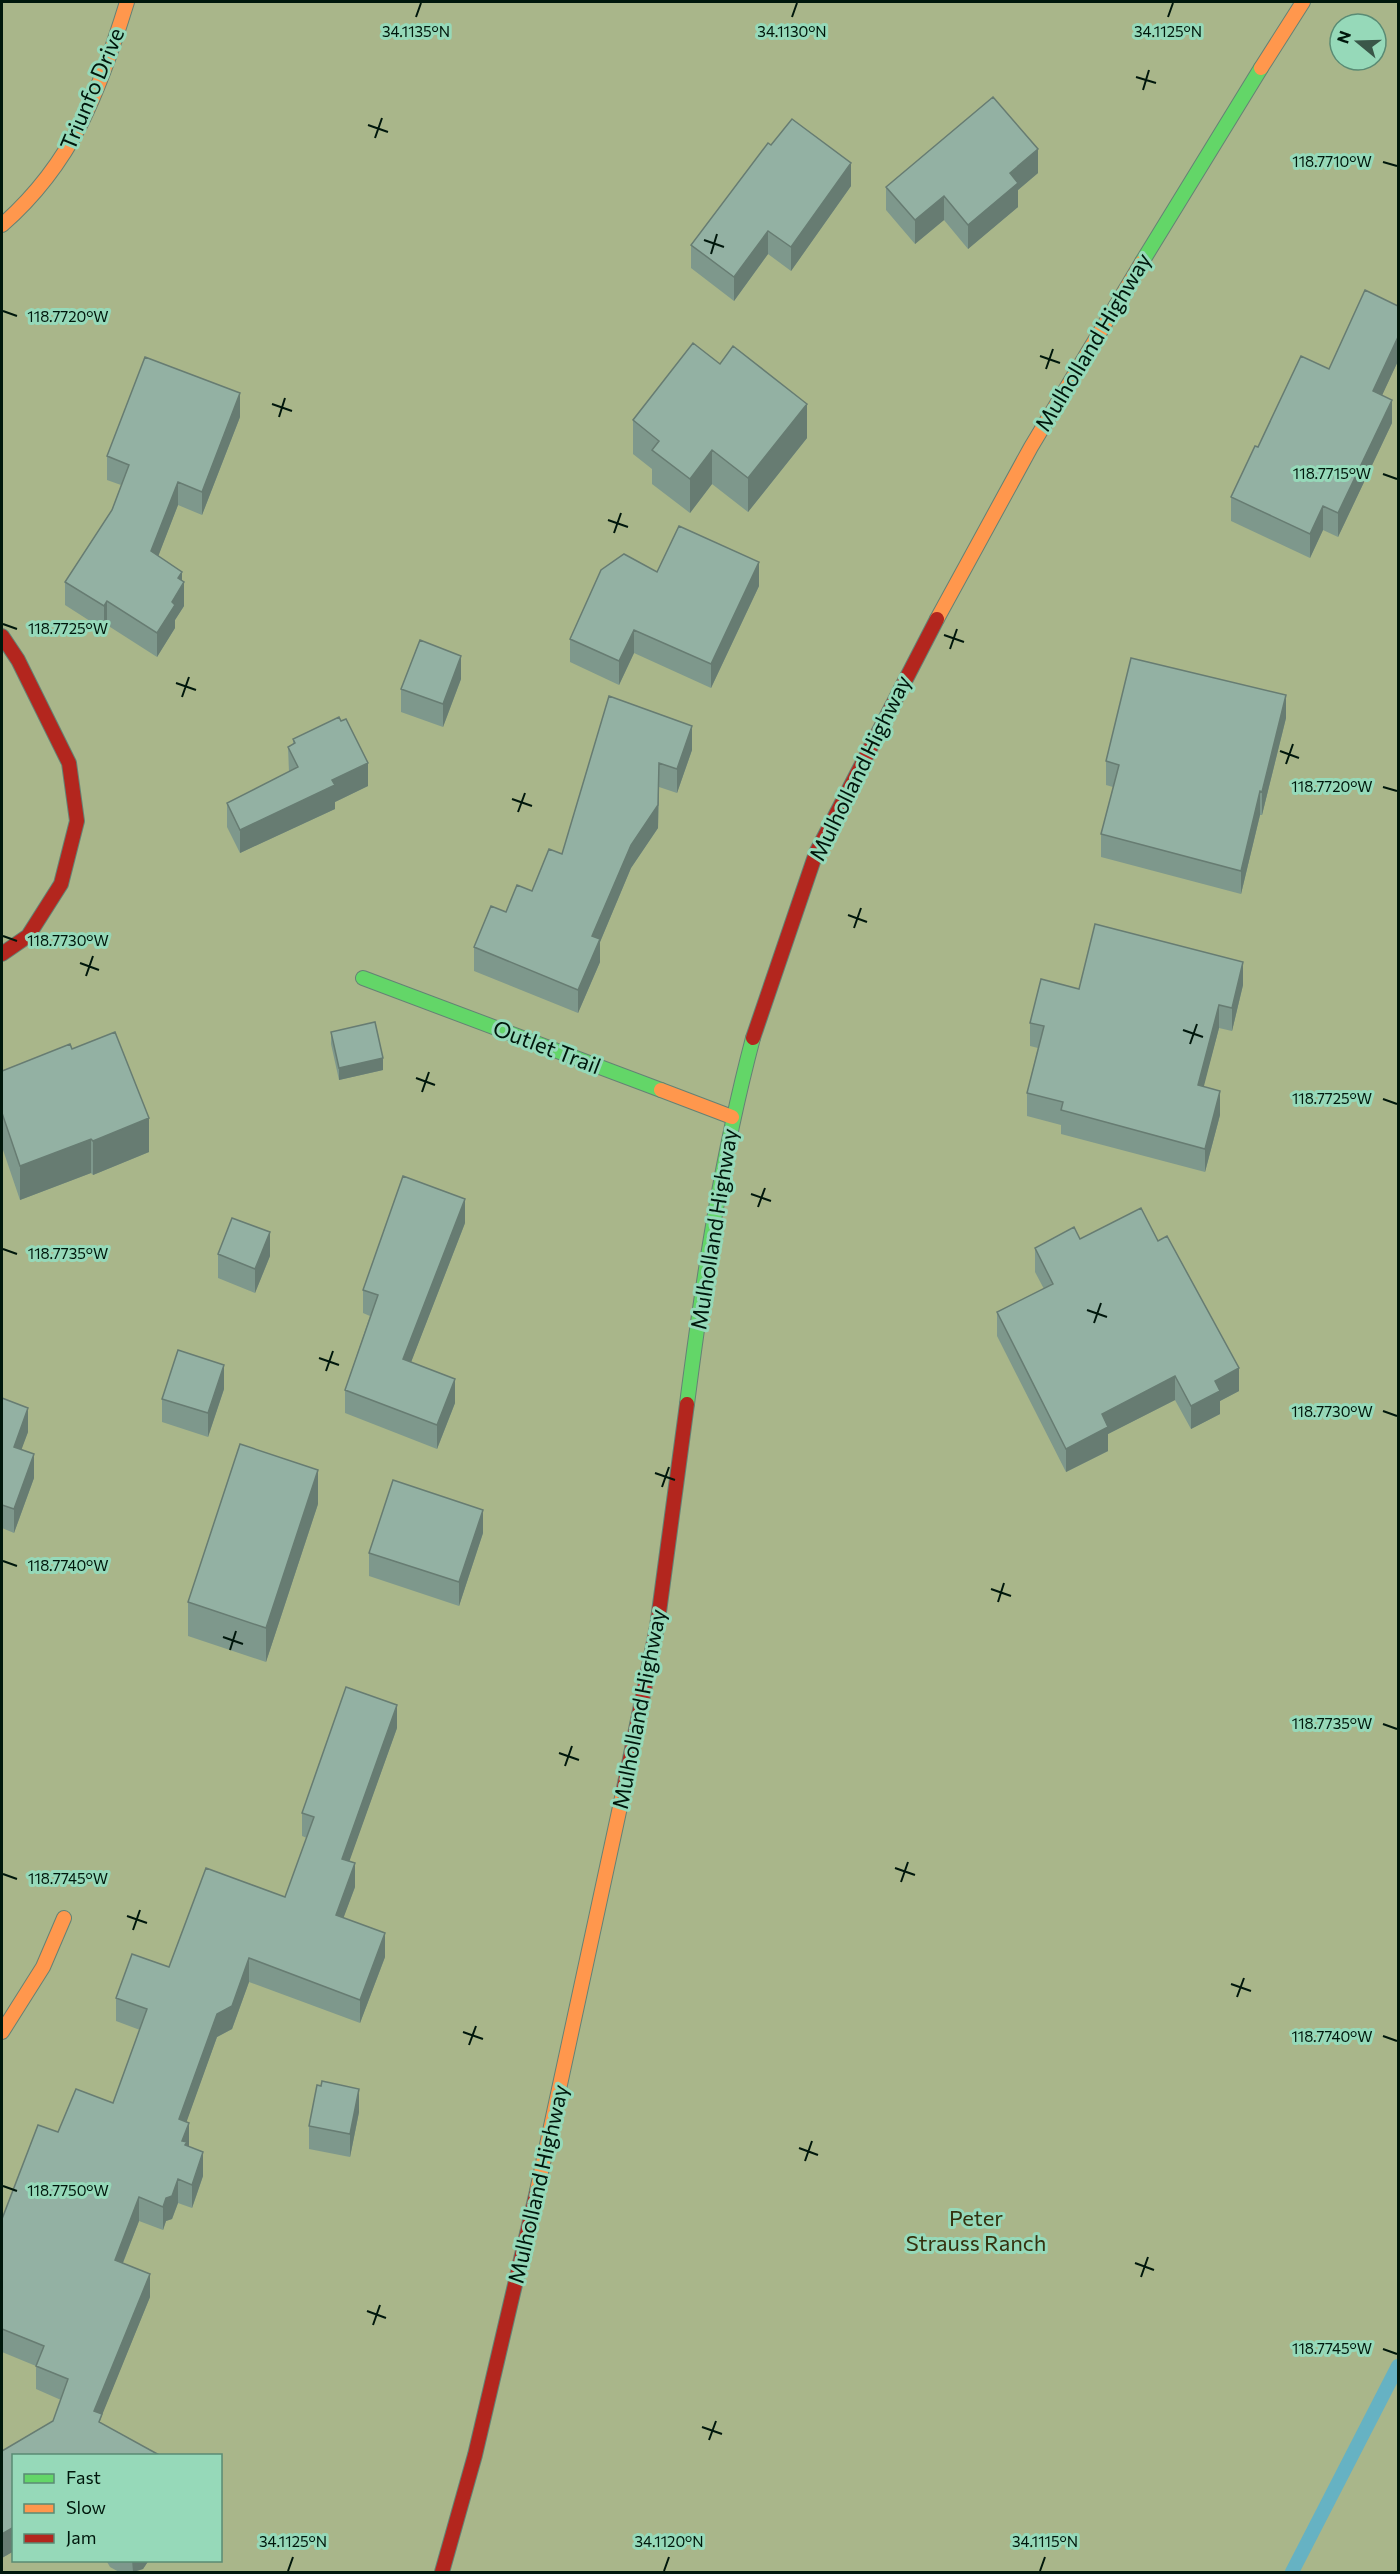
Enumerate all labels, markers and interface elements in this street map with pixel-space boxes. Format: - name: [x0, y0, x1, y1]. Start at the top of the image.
- north arrow: [1328, 12, 1388, 72]
- text: 34.1135°N: [382, 22, 450, 40]
- text: 34.1130°N: [757, 22, 827, 40]
- text: 34.1125°N: [1134, 22, 1202, 40]
- street label: Triunfo Drive: [54, 24, 129, 154]
- text: N: [1332, 28, 1354, 46]
- text: 118.7710°W: [1292, 152, 1372, 170]
- street label: Mulholland Highway: [1029, 248, 1156, 436]
- text: 118.7720°W: [27, 307, 109, 325]
- text: 118.7715°W: [1293, 464, 1371, 482]
- text: 118.7725°W: [28, 619, 108, 637]
- street label: Mulholland Highway: [803, 671, 916, 865]
- text: 118.7720°W: [1291, 777, 1373, 795]
- text: 118.7730°W: [27, 931, 109, 949]
- street label: Outlet Trail: [490, 1014, 605, 1079]
- text: 118.7725°W: [1292, 1089, 1372, 1107]
- street label: Mulholland Highway: [684, 1126, 743, 1331]
- text: 118.7735°W: [28, 1244, 108, 1262]
- text: 118.7730°W: [1291, 1402, 1373, 1420]
- text: 118.7740°W: [27, 1556, 109, 1574]
- street label: Mulholland Highway: [606, 1607, 671, 1811]
- text: 118.7735°W: [1292, 1714, 1372, 1732]
- text: 118.7745°W: [28, 1869, 108, 1887]
- text: 118.7740°W: [1291, 2027, 1373, 2045]
- street label: Mulholland Highway: [501, 2082, 574, 2286]
- text: 118.7750°W: [27, 2181, 109, 2199]
- park label: Peter Strauss Ranch: [906, 2204, 1046, 2256]
- text: 118.7745°W: [1292, 2339, 1372, 2357]
- legend: [12, 2454, 222, 2562]
- text: Fast: [66, 2466, 101, 2488]
- text: Slow: [66, 2496, 106, 2518]
- text: Jam: [66, 2526, 96, 2548]
- text: 34.1125°N: [259, 2532, 327, 2550]
- text: 34.1120°N: [634, 2532, 704, 2550]
- text: 34.1115°N: [1012, 2532, 1078, 2550]

